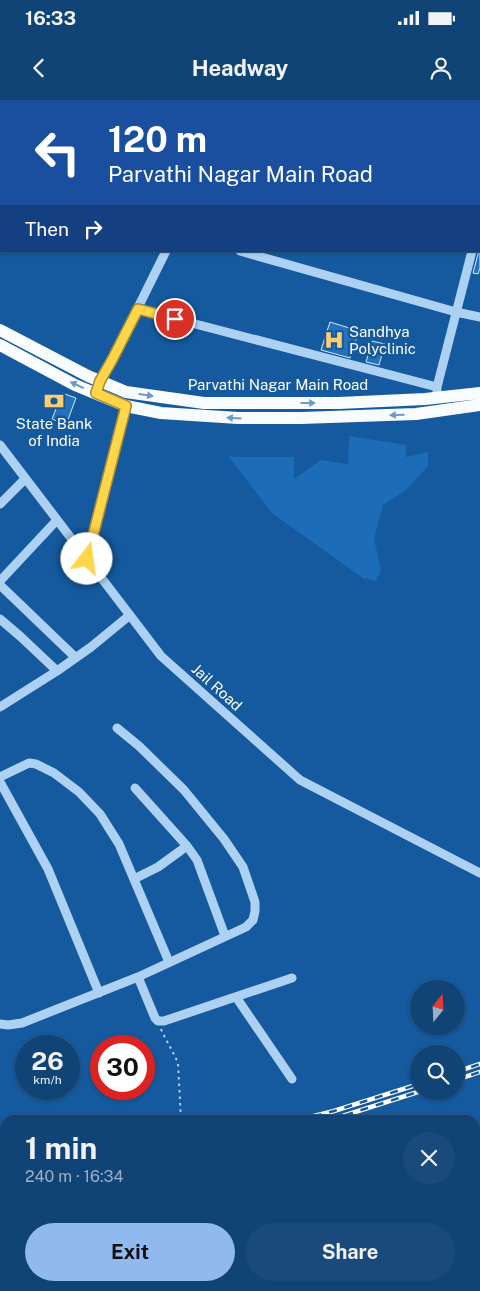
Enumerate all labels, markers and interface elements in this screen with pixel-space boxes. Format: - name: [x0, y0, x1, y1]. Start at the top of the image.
- text: 16:33: [25, 7, 76, 29]
- icon: back: [25, 54, 53, 82]
- icon: person: [427, 54, 455, 82]
- text: Headway: [192, 55, 288, 81]
- text: 120 m: [108, 119, 207, 160]
- icon: left: [25, 120, 90, 185]
- text: Parvathi Nagar Main Road: [108, 161, 373, 187]
- icon: right: [79, 215, 107, 243]
- text: Then: [25, 218, 69, 240]
- pin: [154, 298, 196, 340]
- icon: arrive: [161, 305, 189, 333]
- place label: Sandhya Polyclinic: [349, 323, 416, 357]
- hospital icon: Sandhya Polyclinic: [323, 329, 345, 351]
- street label: Parvathi Nagar Main Road: [188, 376, 368, 393]
- one-way arrow: [70, 381, 84, 389]
- bank icon: State Bank of India: [43, 390, 65, 412]
- one-way arrow: [138, 391, 154, 399]
- one-way arrow: [300, 399, 316, 407]
- one-way arrow: [389, 411, 405, 419]
- one-way arrow: [226, 413, 242, 421]
- place label: State Bank of India: [16, 415, 92, 449]
- position arrow: [60, 532, 112, 584]
- street label: Jail Road: [188, 660, 246, 714]
- north arrow: [410, 980, 465, 1035]
- map controls: [410, 980, 465, 1100]
- speed limit sign: 30: [90, 1035, 155, 1100]
- button: search: [410, 1045, 465, 1100]
- text: 26: [31, 1046, 64, 1076]
- text: km/h: [33, 1073, 62, 1087]
- text: 1 min: [25, 1130, 97, 1166]
- button: close: [403, 1132, 455, 1184]
- text: 240 m · 16:34: [25, 1167, 124, 1186]
- button: Exit: [25, 1223, 235, 1281]
- button: Share: [245, 1223, 455, 1281]

